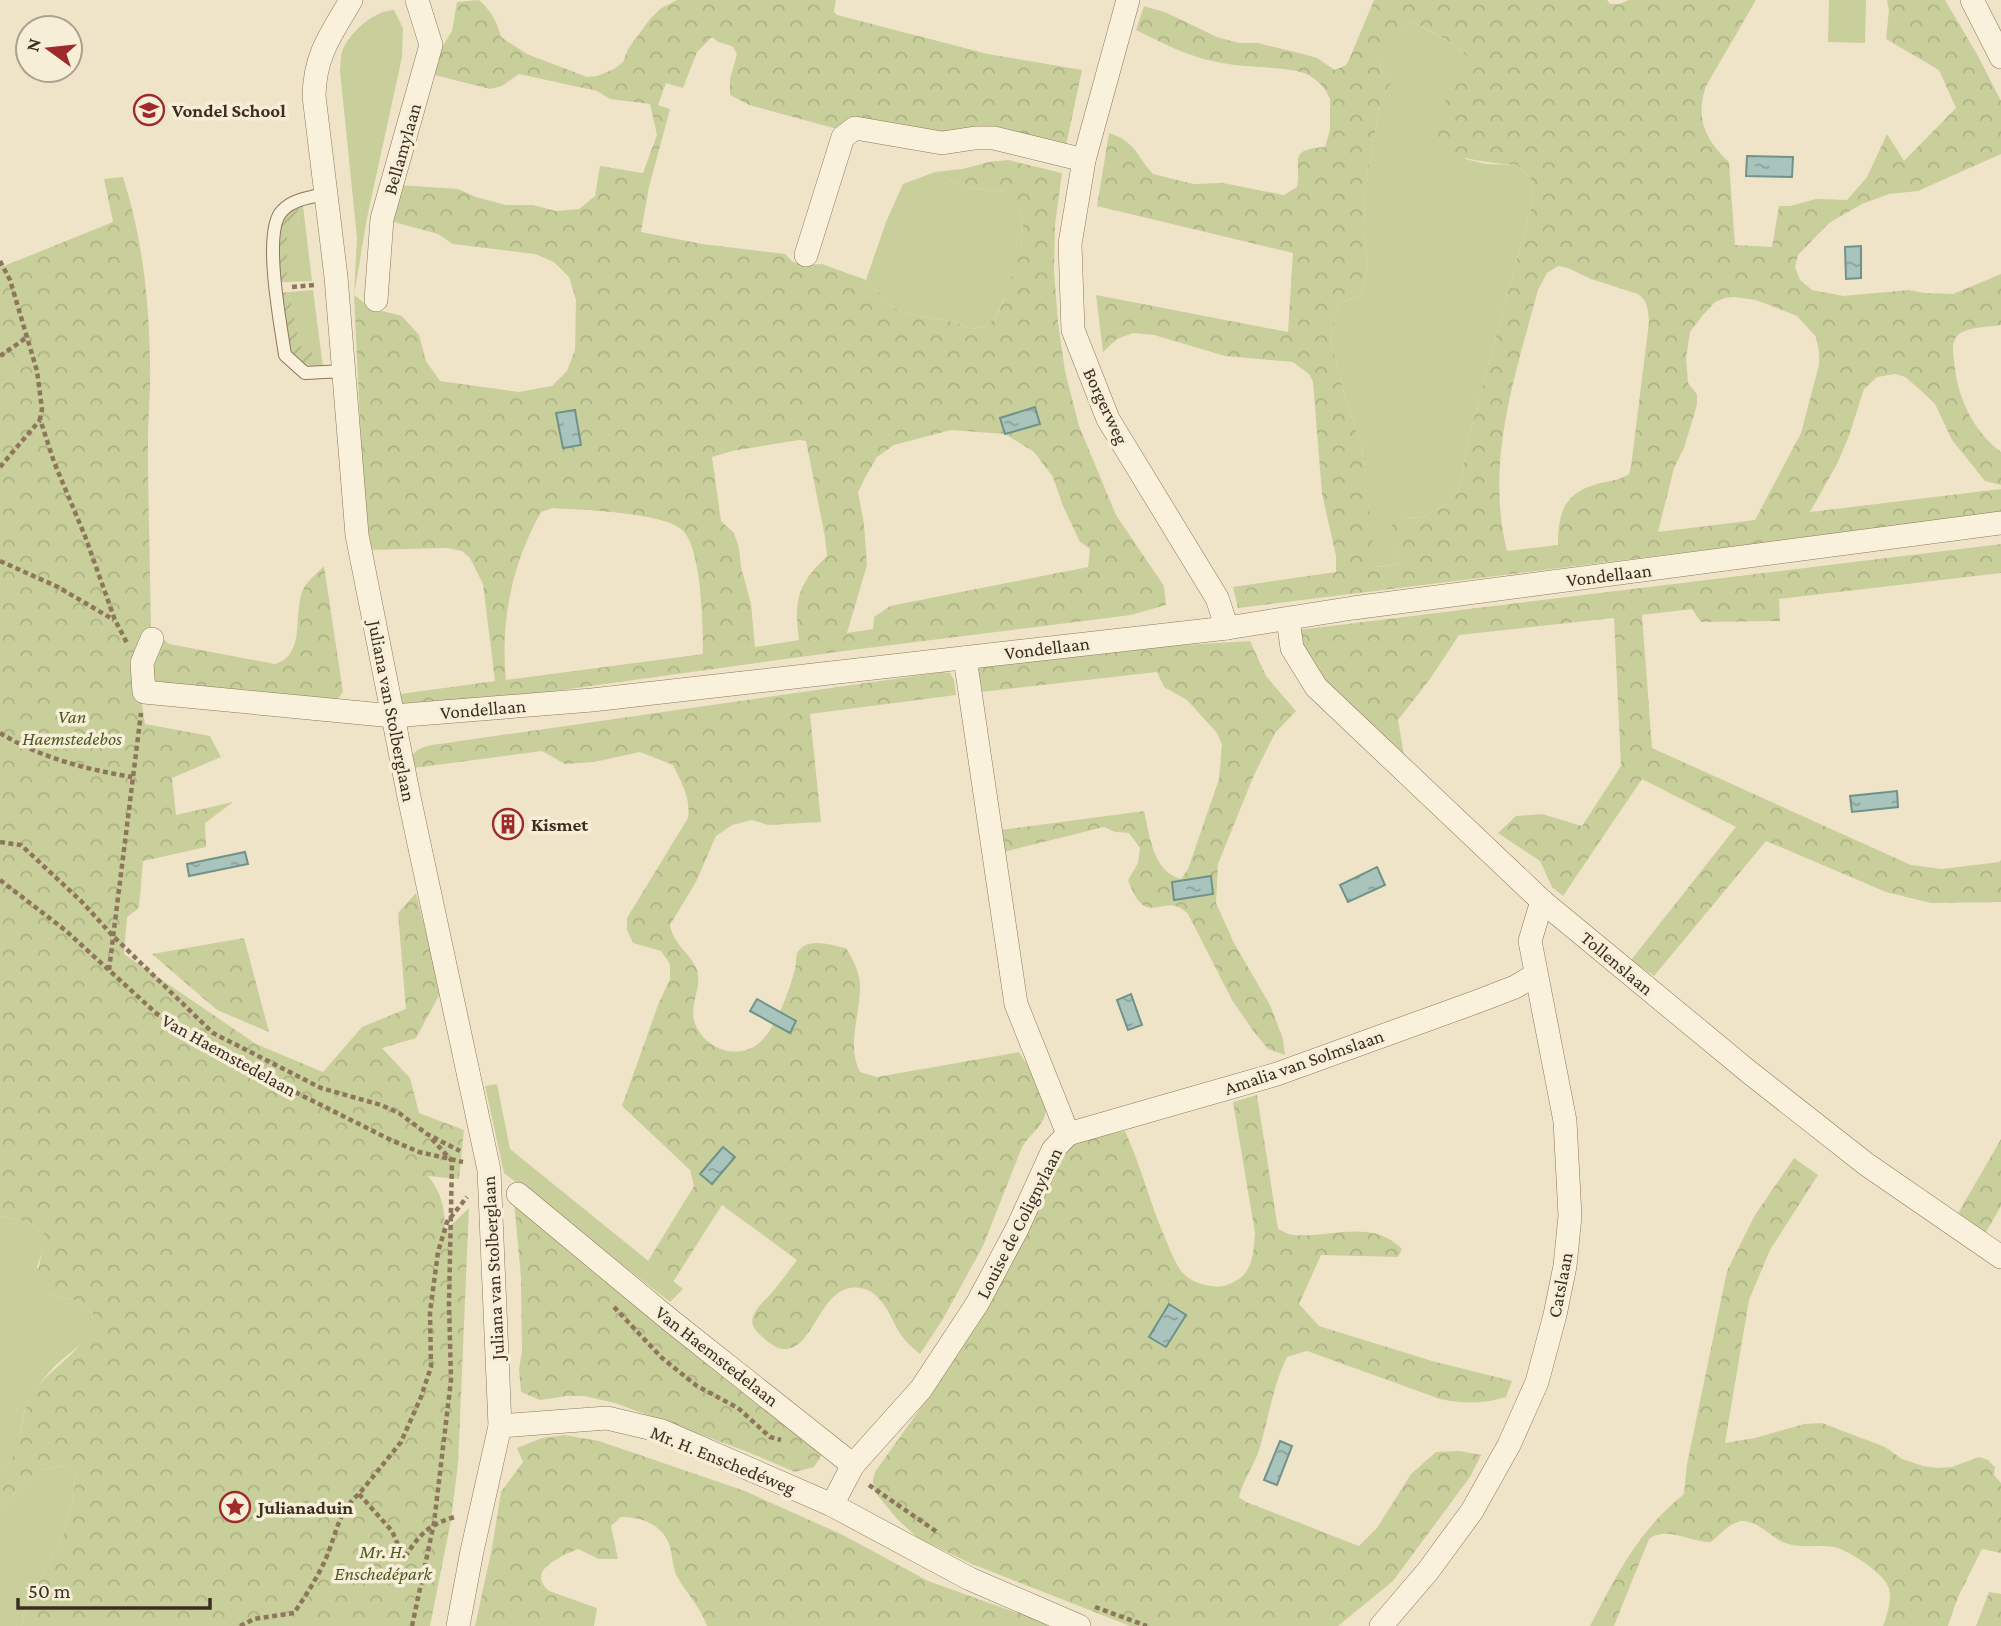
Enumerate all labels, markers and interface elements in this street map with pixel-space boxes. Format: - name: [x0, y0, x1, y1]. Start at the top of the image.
- north arrow: [14, 14, 84, 84]
- text: N: [21, 36, 45, 54]
- school or university icon: Vondel School: [132, 93, 166, 127]
- place label: Vondel School: [171, 100, 286, 121]
- street label: Bellamylaan: [379, 101, 425, 197]
- street label: Borgerweg: [1079, 364, 1133, 448]
- street label: Vondellaan: [1565, 559, 1653, 591]
- street label: Juliana van Stolberglaan: [364, 617, 420, 803]
- street label: Vondellaan: [1003, 632, 1091, 664]
- street label: Vondellaan: [439, 695, 527, 723]
- park label: Van Haemstedebos: [22, 706, 122, 749]
- building icon: Kismet: [491, 807, 525, 841]
- place label: Kismet: [531, 814, 588, 835]
- street label: Tollenslaan: [1577, 927, 1657, 999]
- street label: Van Haemstedelaan: [158, 1009, 300, 1101]
- street label: Amalia van Solmslaan: [1222, 1025, 1386, 1099]
- street label: Louise de Colignylaan: [972, 1144, 1066, 1302]
- street label: Juliana van Stolberglaan: [478, 1175, 508, 1363]
- street label: Catslaan: [1543, 1250, 1577, 1320]
- street label: Van Haemstedelaan: [651, 1301, 783, 1411]
- street label: Mr. H. Enschedéweg: [647, 1421, 799, 1499]
- place icon: Julianaduin: [218, 1490, 252, 1524]
- place label: Julianaduin: [256, 1497, 353, 1518]
- park label: Mr. H. Enschedépark: [334, 1541, 432, 1584]
- scale bar: [18, 1566, 210, 1610]
- text: 50 m: [28, 1579, 71, 1603]

